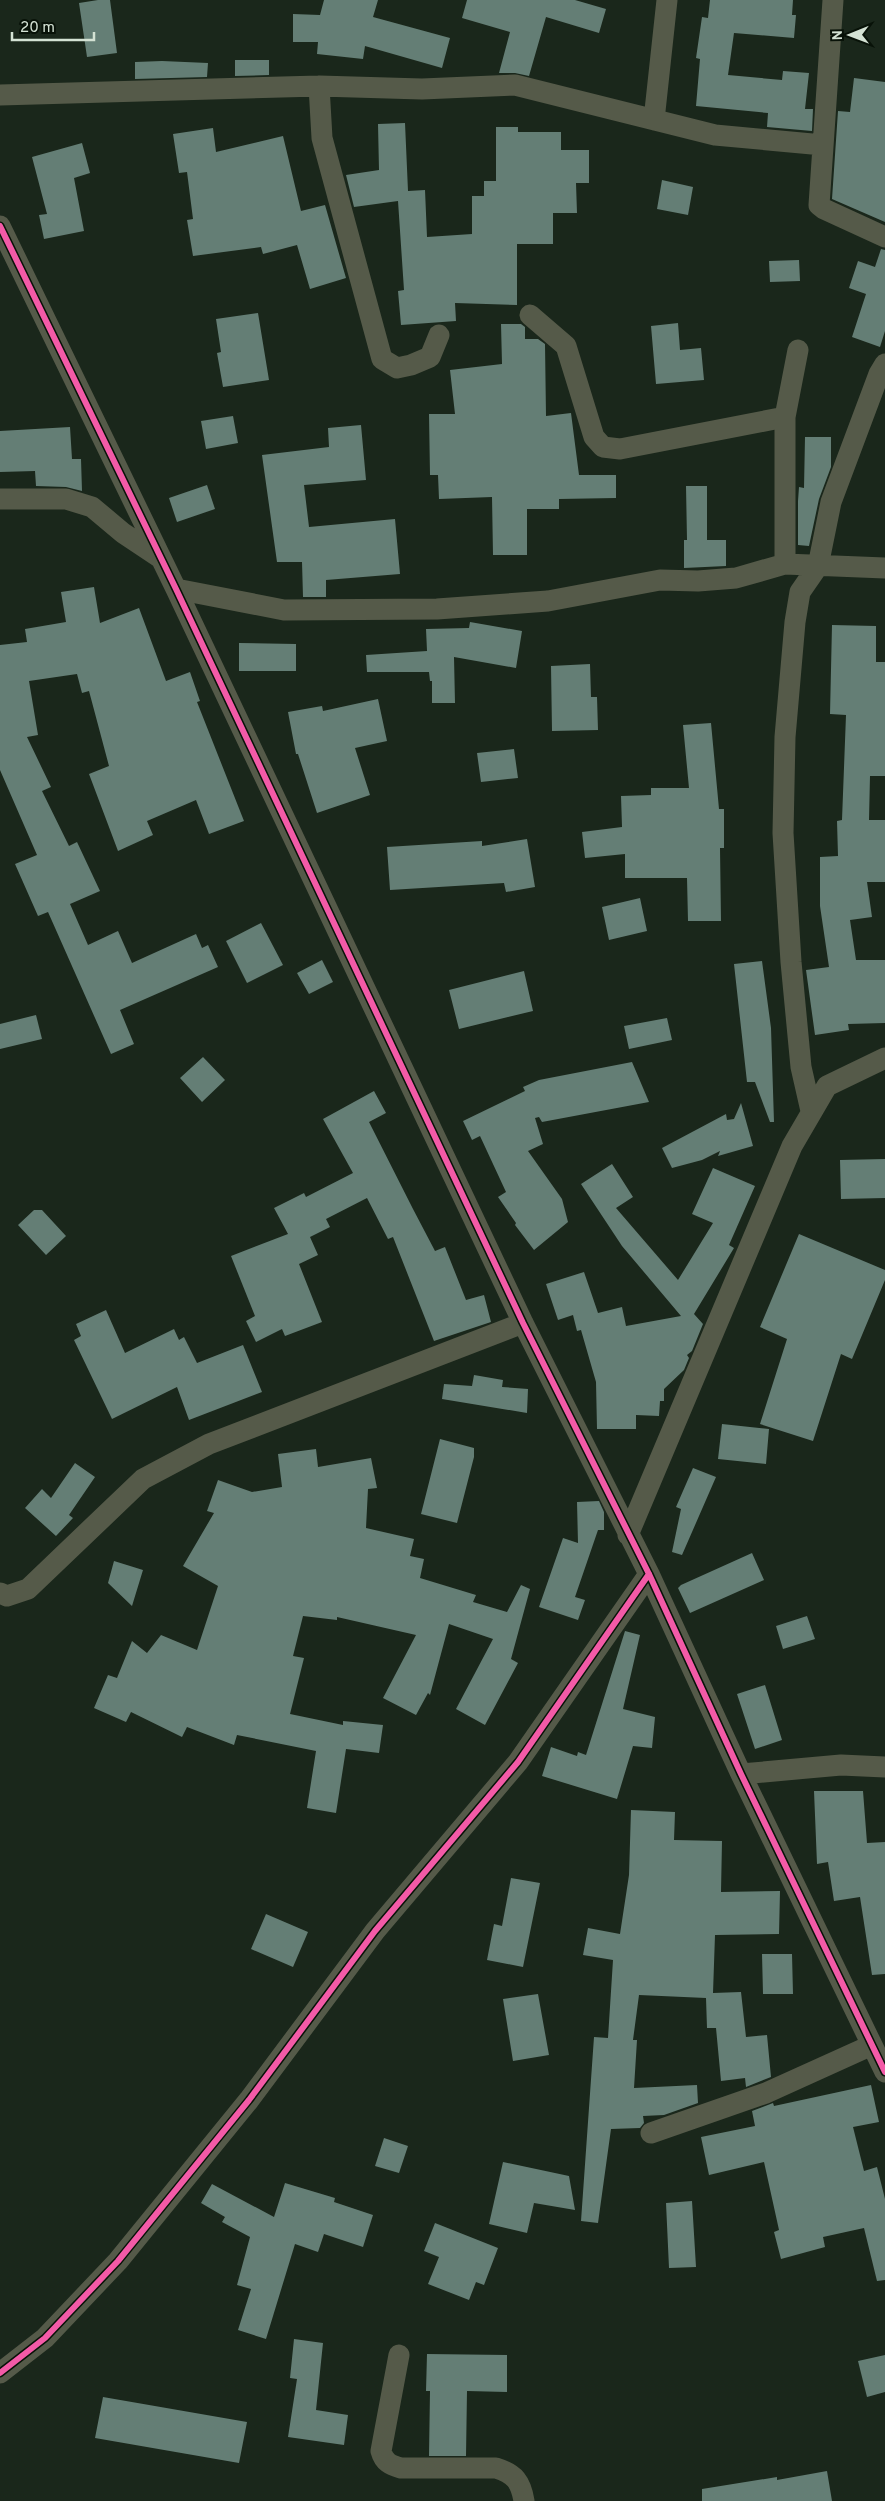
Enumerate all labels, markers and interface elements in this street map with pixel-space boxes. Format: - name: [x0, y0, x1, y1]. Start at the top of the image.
- scale bar: [12, 10, 95, 42]
- north arrow: [825, 10, 875, 60]
- text: 20 m: [20, 19, 55, 38]
- text: N: [830, 30, 847, 40]

